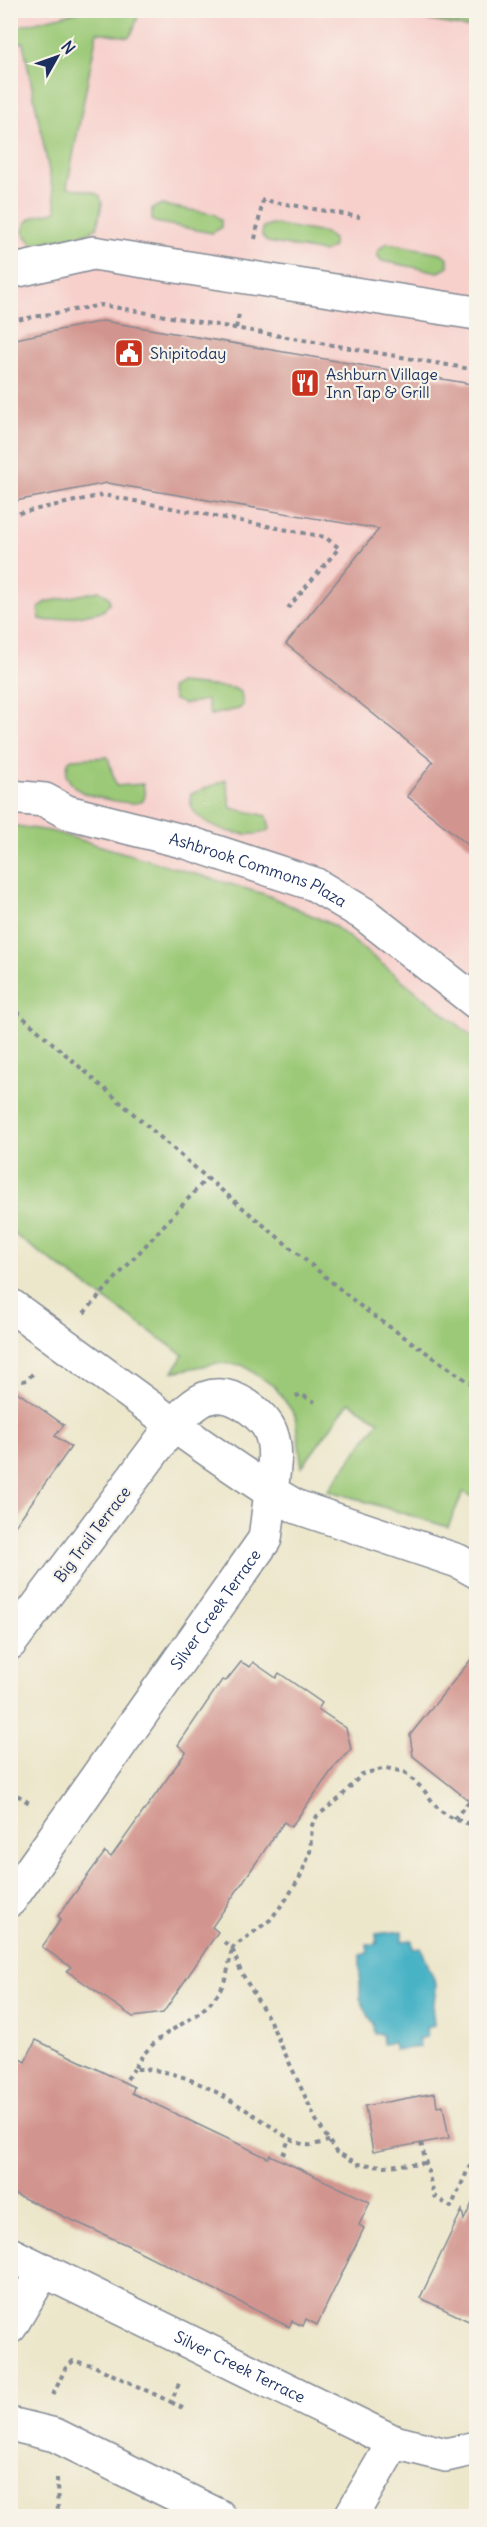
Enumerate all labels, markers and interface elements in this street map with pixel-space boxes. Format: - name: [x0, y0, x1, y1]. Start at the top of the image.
- north arrow: [27, 27, 87, 87]
- text: N: [57, 37, 80, 58]
- public building icon: Shipitoday: [113, 337, 145, 369]
- place label: Shipitoday: [150, 343, 226, 363]
- place label: Ashburn Village Inn Tap & Grill: [326, 364, 438, 402]
- restaurant icon: Ashburn Village Inn Tap & Grill: [289, 367, 321, 399]
- street label: Ashbrook Commons Plaza: [167, 828, 350, 911]
- street label: Big Trail Terrace: [49, 1482, 135, 1586]
- street label: Silver Creek Terrace: [166, 1545, 265, 1673]
- street label: Silver Creek Terrace: [171, 2326, 308, 2407]

